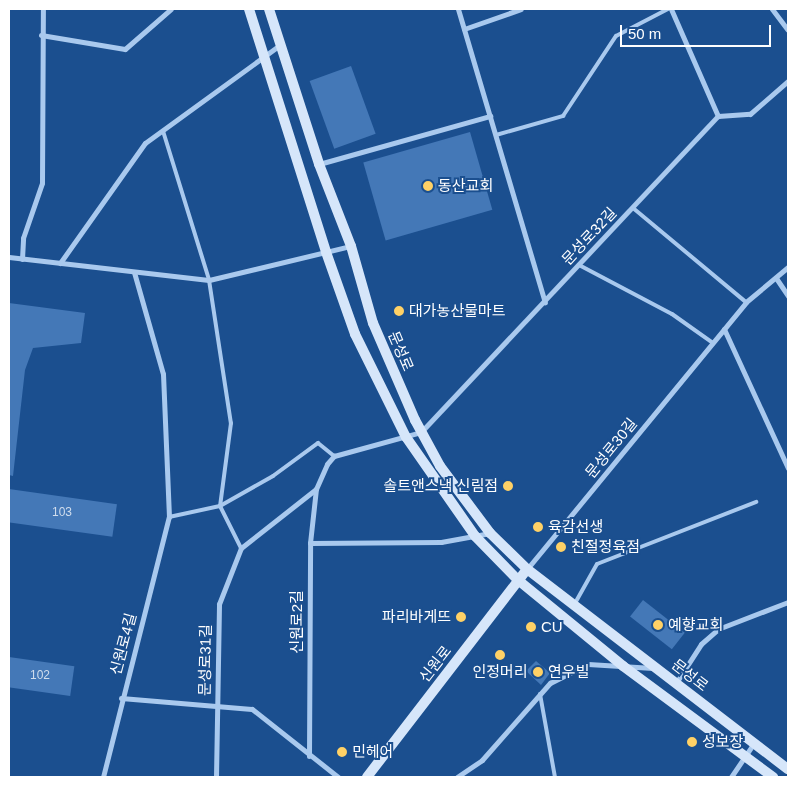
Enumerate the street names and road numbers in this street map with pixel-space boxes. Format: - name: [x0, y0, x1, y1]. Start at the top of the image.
- street label: 문성로32길: [558, 204, 620, 268]
- street label: 문성로: [385, 328, 417, 374]
- street label: 문성로30길: [581, 414, 641, 482]
- street label: 신원로2길: [288, 590, 306, 654]
- street label: 신원로4길: [106, 611, 140, 677]
- street label: 문성로31길: [195, 624, 215, 696]
- street label: 신원로: [415, 642, 455, 686]
- street label: 문성로: [668, 655, 712, 695]

